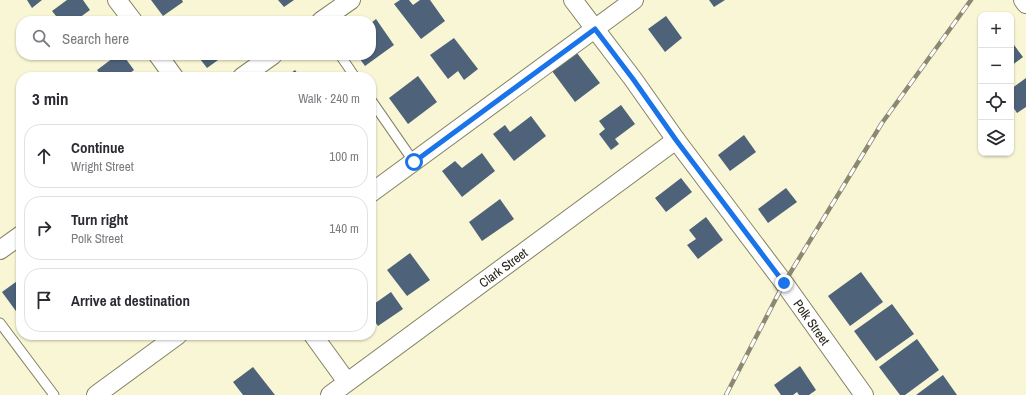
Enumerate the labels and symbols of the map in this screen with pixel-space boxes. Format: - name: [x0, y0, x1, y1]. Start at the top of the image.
- route start: [405, 153, 423, 171]
- street label: Clark Street: [475, 244, 531, 291]
- route end: [775, 274, 793, 292]
- street label: Polk Street: [790, 296, 834, 348]

